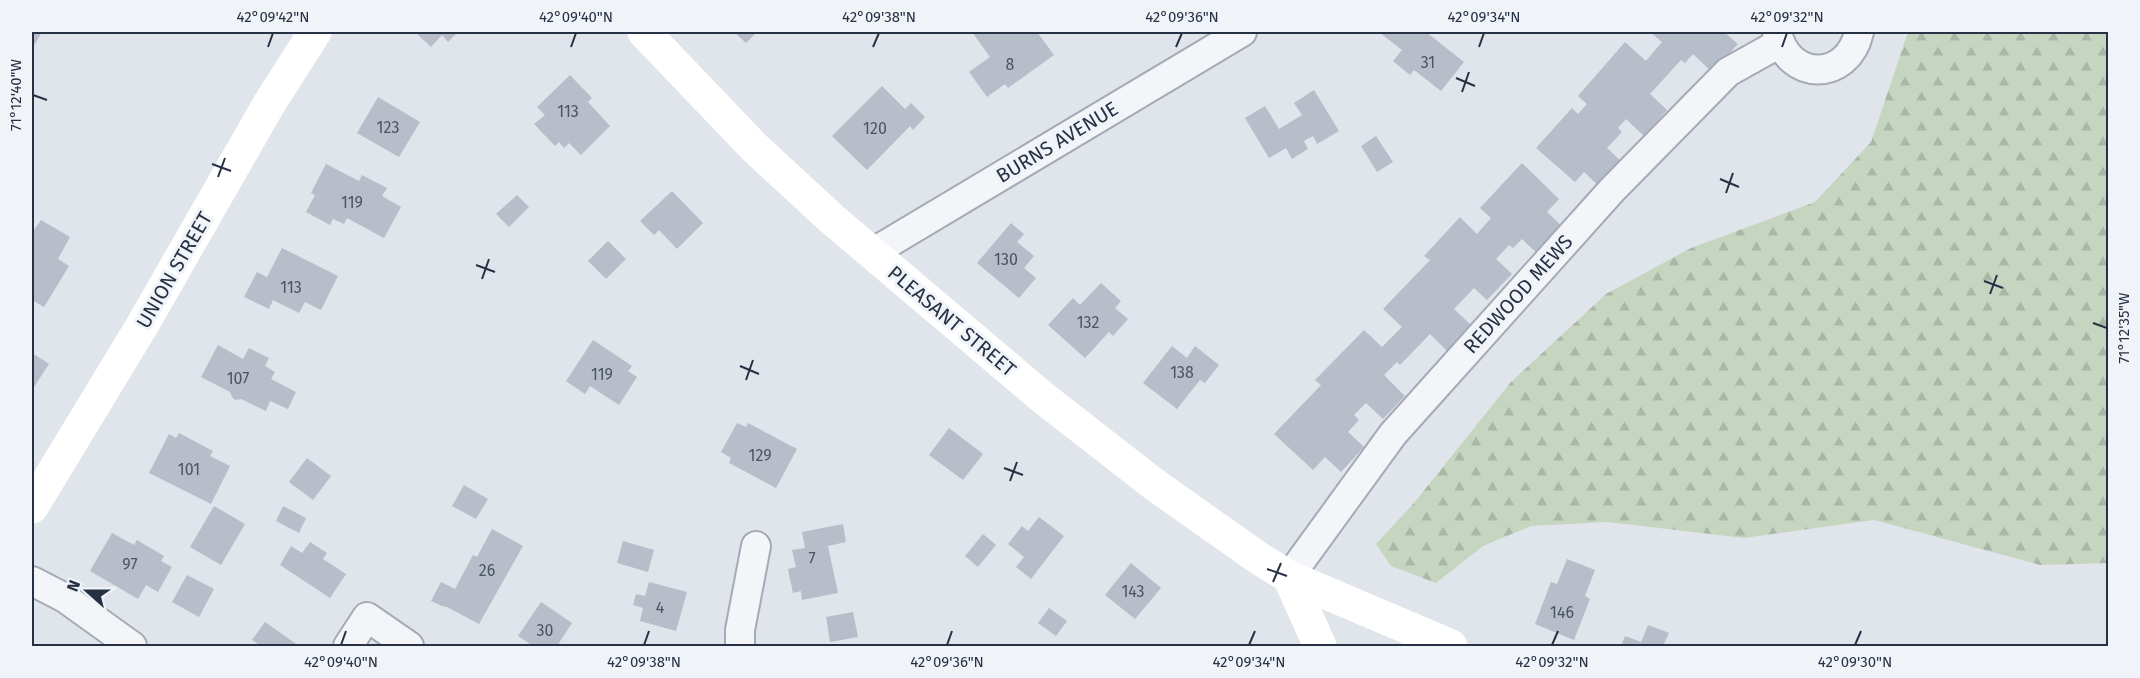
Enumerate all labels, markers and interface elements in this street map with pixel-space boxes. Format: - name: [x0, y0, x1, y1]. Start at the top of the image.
- text: 42°09'42"N: [236, 8, 310, 26]
- text: 42°09'40"N: [539, 8, 613, 26]
- text: 42°09'38"N: [842, 8, 916, 26]
- text: 42°09'36"N: [1145, 8, 1219, 26]
- text: 42°09'34"N: [1447, 8, 1521, 26]
- text: 42°09'32"N: [1750, 8, 1824, 26]
- house number: 31: [1421, 53, 1435, 72]
- house number: 8: [1006, 55, 1015, 74]
- text: 71°12'40"W: [7, 58, 25, 131]
- street label: BURNS AVENUE: [992, 96, 1122, 188]
- house number: 113: [557, 102, 579, 121]
- house number: 123: [377, 118, 399, 137]
- house number: 120: [863, 119, 887, 138]
- house number: 119: [341, 193, 363, 212]
- street label: UNION STREET: [131, 207, 217, 332]
- street label: REDWOOD MEWS: [1458, 230, 1578, 358]
- house number: 130: [994, 250, 1018, 269]
- street label: PLEASANT STREET: [883, 260, 1021, 382]
- house number: 113: [280, 278, 302, 297]
- text: 71°12'35"W: [2115, 292, 2133, 363]
- house number: 132: [1077, 313, 1099, 332]
- house number: 138: [1170, 363, 1194, 382]
- house number: 119: [591, 365, 613, 384]
- house number: 107: [227, 369, 249, 388]
- house number: 129: [748, 446, 772, 465]
- house number: 101: [178, 460, 200, 479]
- house number: 7: [808, 549, 816, 568]
- house number: 97: [122, 555, 138, 574]
- north arrow: [57, 561, 117, 621]
- house number: 26: [479, 561, 495, 580]
- text: N: [63, 577, 84, 594]
- house number: 143: [1121, 582, 1145, 601]
- house number: 4: [656, 598, 665, 617]
- house number: 146: [1550, 603, 1574, 622]
- house number: 30: [537, 621, 554, 640]
- text: 42°09'40"N: [304, 653, 378, 671]
- text: 42°09'38"N: [607, 653, 681, 671]
- text: 42°09'36"N: [910, 653, 984, 671]
- text: 42°09'34"N: [1212, 653, 1286, 671]
- text: 42°09'32"N: [1515, 653, 1589, 671]
- text: 42°09'30"N: [1818, 653, 1892, 671]

